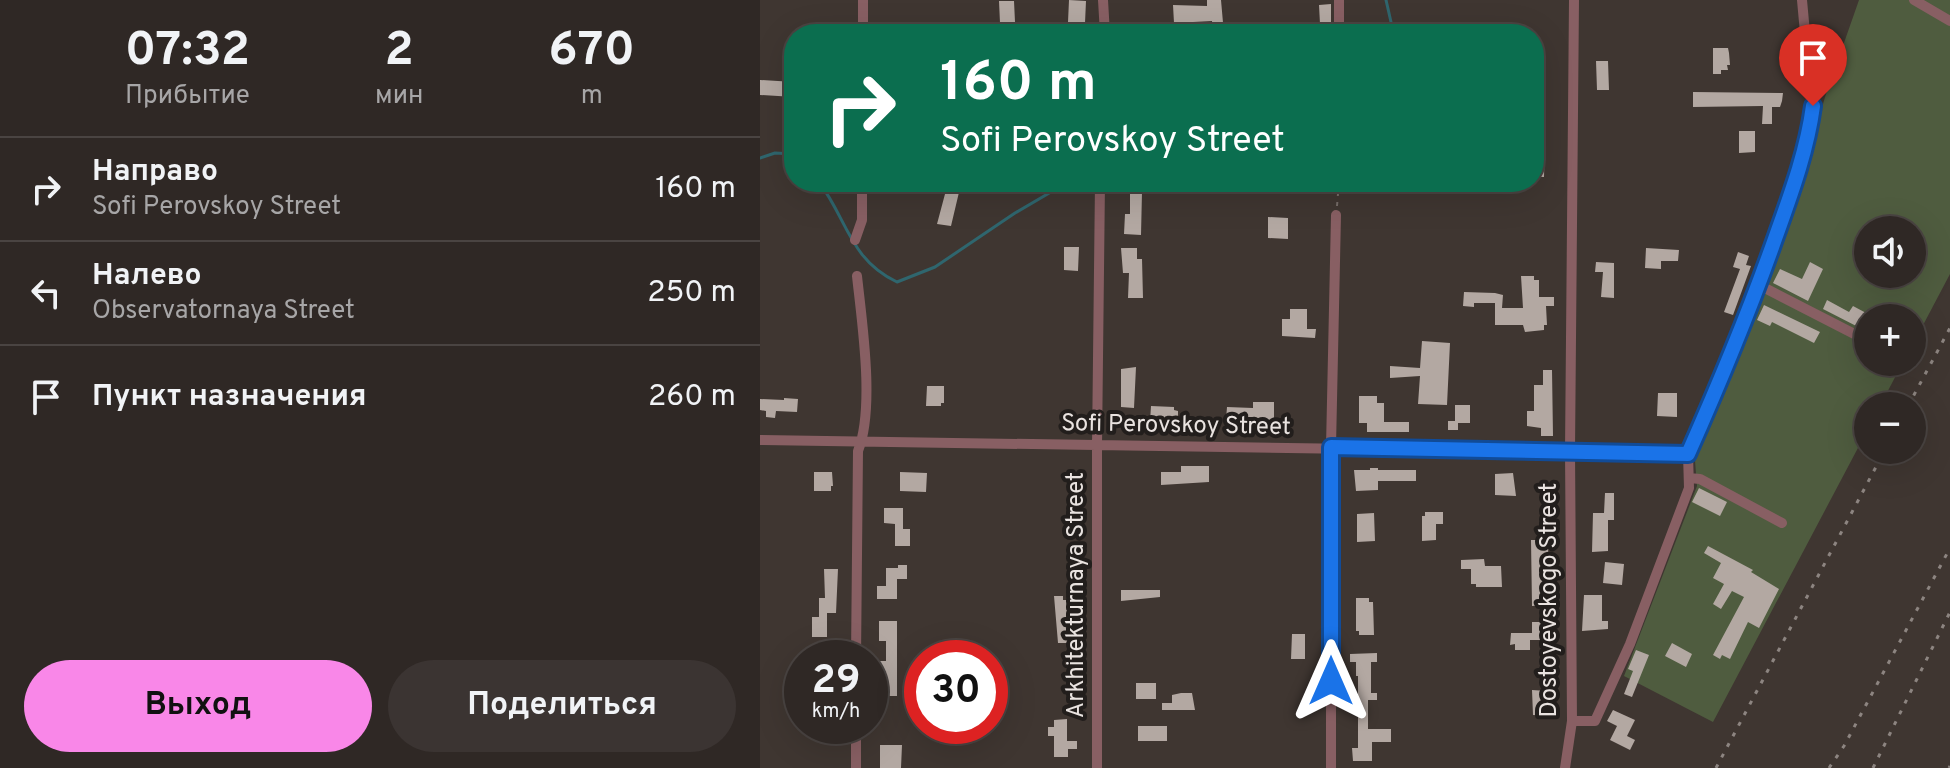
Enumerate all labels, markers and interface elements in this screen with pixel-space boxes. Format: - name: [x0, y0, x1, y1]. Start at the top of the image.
- text: 07:32: [125, 22, 250, 82]
- text: 2: [384, 22, 414, 82]
- text: 670: [548, 22, 635, 82]
- pin: [1779, 24, 1847, 106]
- icon: arrive: [1791, 36, 1835, 80]
- text: 160 m: [940, 50, 1097, 120]
- icon: right: [808, 56, 912, 160]
- text: Прибытие: [125, 80, 250, 113]
- text: мин: [375, 80, 423, 113]
- text: m: [581, 80, 603, 113]
- text: Sofi Perovskoy Street: [940, 119, 1285, 165]
- text: Направо: [92, 154, 218, 191]
- icon: right: [24, 167, 68, 211]
- text: 160 m: [655, 171, 736, 208]
- text: Sofi Perovskoy Street: [92, 191, 341, 224]
- map controls: [1854, 216, 1926, 464]
- button: sound: [1854, 216, 1926, 288]
- text: Налево: [92, 258, 201, 295]
- icon: left: [24, 271, 68, 315]
- text: 250 m: [647, 275, 736, 312]
- text: Observatornaya Street: [92, 295, 355, 328]
- button: +: [1854, 304, 1926, 376]
- icon: arrive: [24, 375, 68, 419]
- text: Пункт назначения: [92, 379, 366, 416]
- text: 260 m: [648, 379, 736, 416]
- button: −: [1854, 392, 1926, 464]
- street label: Sofi Perovskoy Street: [1061, 409, 1291, 443]
- street label: Arkhitekturnaya Street: [1062, 472, 1092, 718]
- street label: Dostoyevskogo Street: [1535, 483, 1565, 717]
- position arrow: [1289, 639, 1373, 723]
- speed limit sign: 30: [904, 640, 1008, 744]
- text: 29: [811, 657, 861, 707]
- button: Выход: [24, 660, 372, 752]
- button: Поделиться: [388, 660, 736, 752]
- text: km/h: [812, 699, 860, 725]

